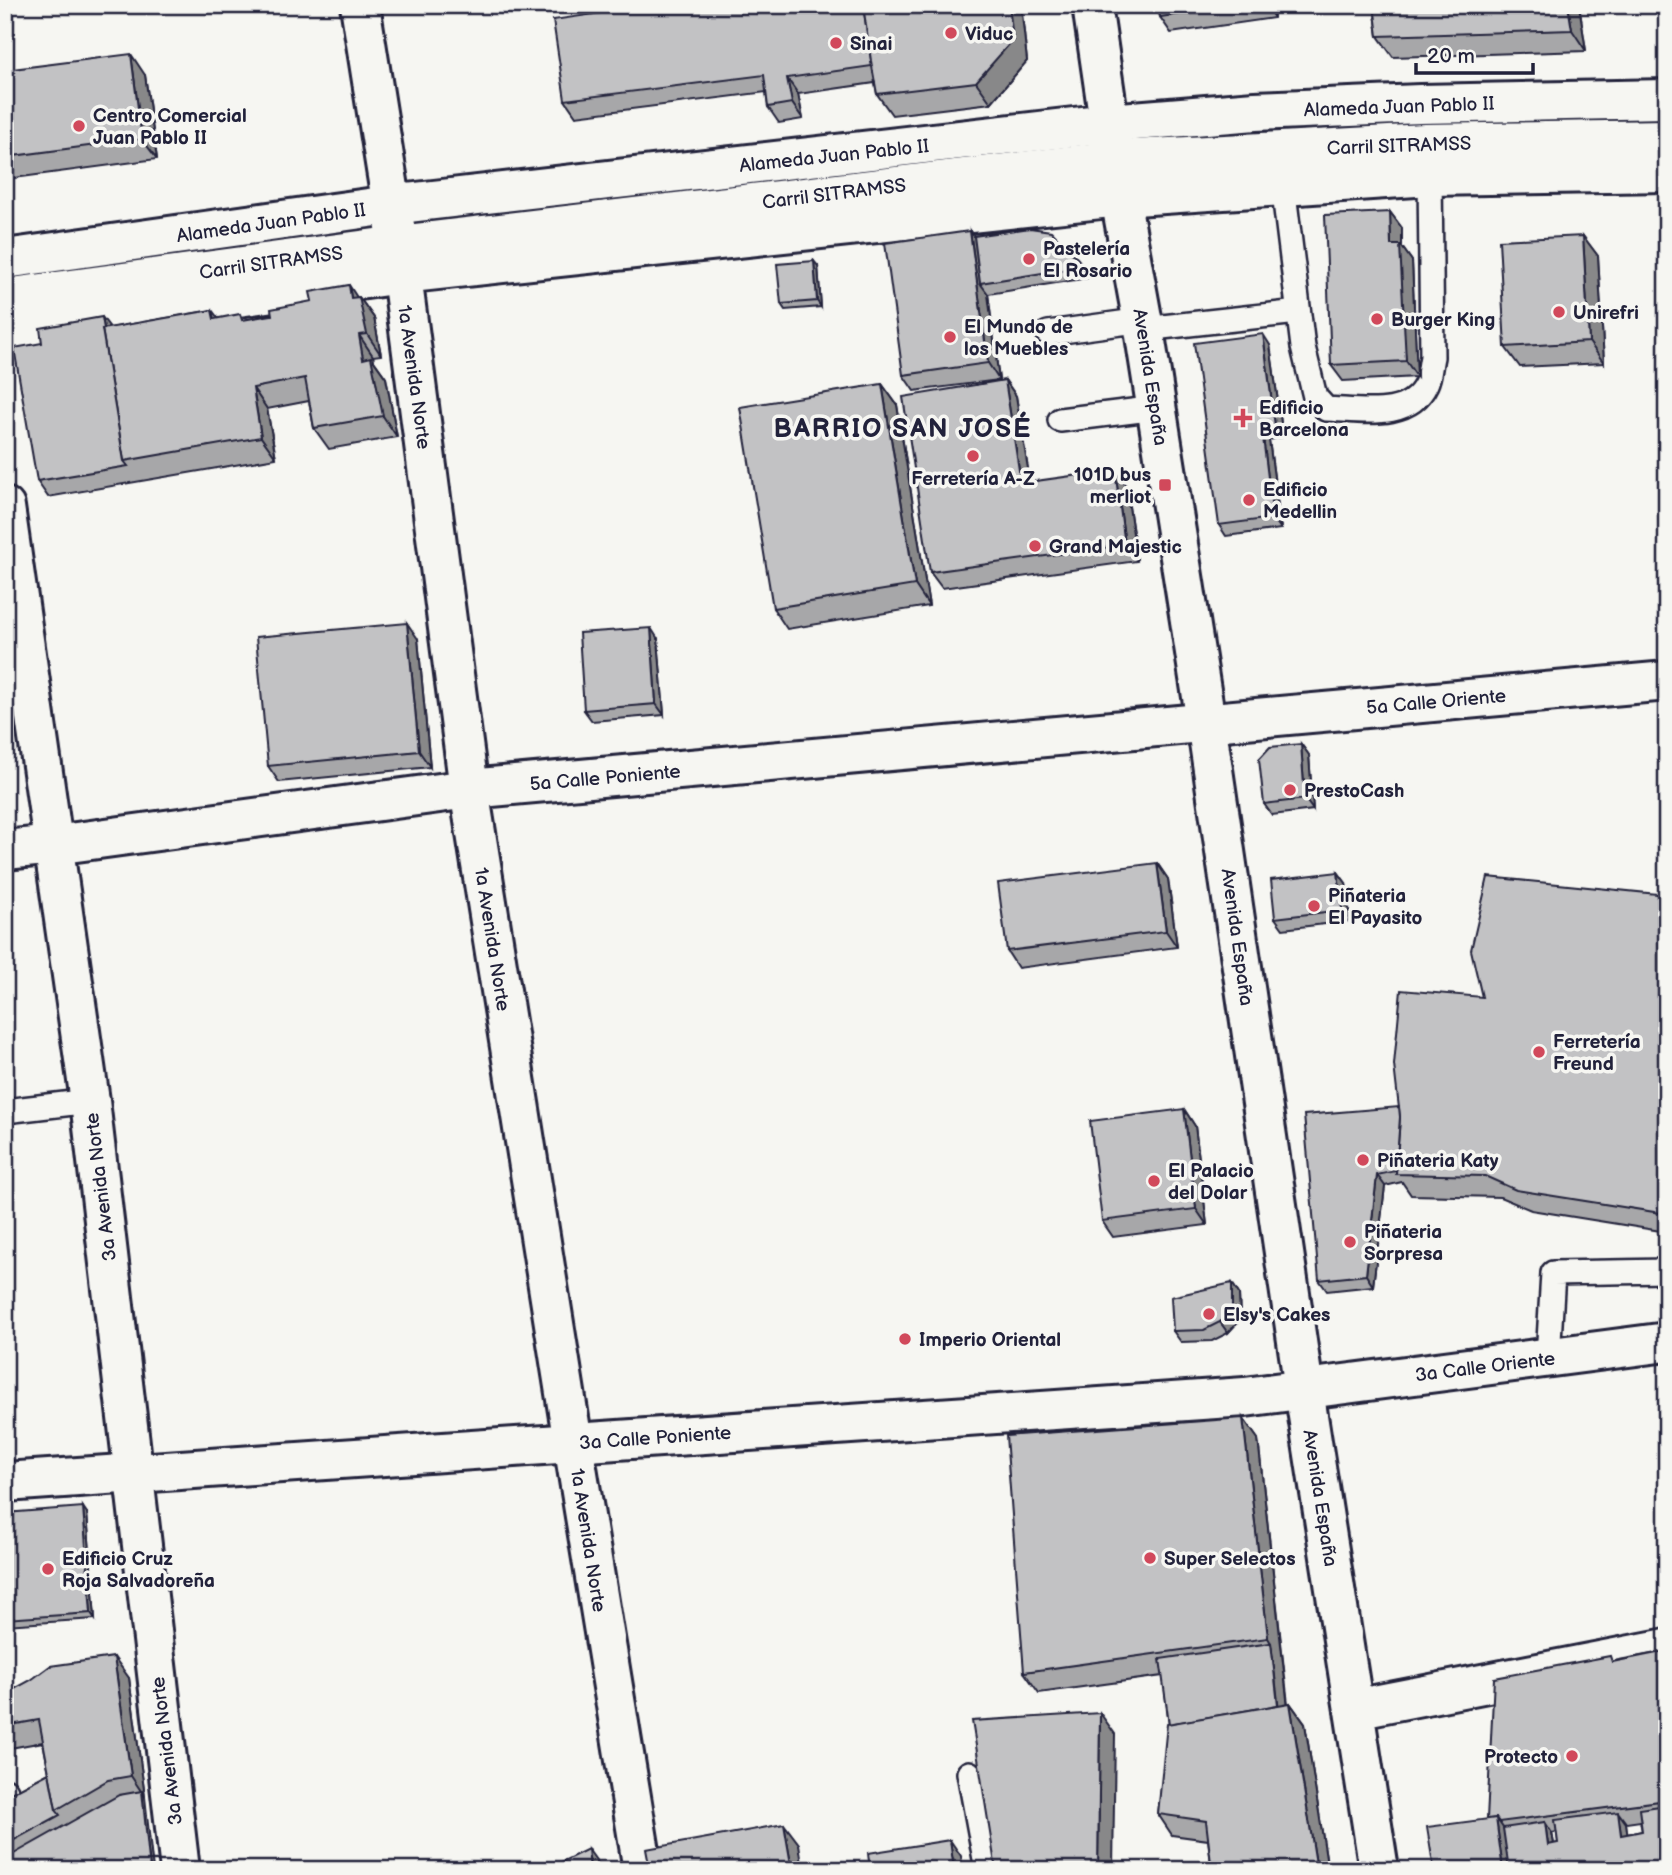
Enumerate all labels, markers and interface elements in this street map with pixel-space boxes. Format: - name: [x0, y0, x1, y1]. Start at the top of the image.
- place label: Viduc: [965, 23, 1013, 46]
- marker: Viduc: [943, 25, 959, 41]
- scale bar: [1416, 32, 1534, 76]
- place label: Sinai: [850, 33, 892, 56]
- marker: Sinai: [828, 35, 844, 51]
- text: 20 m: [1427, 44, 1475, 69]
- street label: Alameda Juan Pablo II: [1303, 93, 1495, 122]
- place label: Centro Comercial Juan Pablo II: [93, 105, 247, 150]
- marker: Centro Comercial Juan Pablo II: [71, 118, 87, 134]
- street label: Carril SITRAMSS: [1326, 132, 1472, 161]
- street label: Alameda Juan Pablo II: [738, 135, 930, 178]
- street label: Carril SITRAMSS: [761, 174, 907, 215]
- street label: Alameda Juan Pablo II: [175, 199, 367, 248]
- place label: Pastelería El Rosario: [1043, 238, 1133, 283]
- street label: Carril SITRAMSS: [198, 242, 344, 285]
- marker: Pastelería El Rosario: [1021, 251, 1037, 267]
- place label: Unirefri: [1573, 302, 1639, 325]
- street label: 1a Avenida Norte: [392, 304, 435, 451]
- marker: Unirefri: [1551, 304, 1567, 320]
- street label: Avenida España: [1127, 307, 1172, 447]
- place label: Burger King: [1391, 309, 1495, 332]
- marker: Burger King: [1369, 311, 1385, 327]
- place label: El Mundo de los Muebles: [964, 316, 1073, 361]
- marker: El Mundo de los Muebles: [942, 329, 958, 345]
- place label: Edificio Barcelona: [1259, 397, 1349, 442]
- marker: Edificio Barcelona: [1233, 408, 1253, 428]
- district label: BARRIO SAN JOSÉ: [774, 411, 1032, 445]
- marker: Ferretería A-Z: [965, 448, 981, 464]
- place label: 101D bus merliot: [1074, 464, 1152, 509]
- place label: Ferretería A-Z: [911, 468, 1035, 491]
- marker: 101D bus merliot: [1157, 477, 1173, 493]
- place label: Edificio Medellin: [1263, 479, 1337, 524]
- marker: Edificio Medellin: [1241, 492, 1257, 508]
- place label: Grand Majestic: [1049, 536, 1182, 559]
- marker: Grand Majestic: [1027, 538, 1043, 554]
- street label: 5a Calle Oriente: [1365, 685, 1507, 720]
- street label: 5a Calle Poniente: [529, 760, 682, 797]
- place label: PrestoCash: [1304, 780, 1404, 803]
- marker: PrestoCash: [1282, 782, 1298, 798]
- street label: 1a Avenida Norte: [469, 866, 514, 1013]
- street label: Avenida España: [1215, 867, 1258, 1007]
- place label: Piñateria El Payasito: [1328, 885, 1423, 930]
- marker: Piñateria El Payasito: [1306, 898, 1322, 914]
- place label: Ferretería Freund: [1553, 1031, 1641, 1076]
- marker: Ferretería Freund: [1531, 1044, 1547, 1060]
- street label: 3a Avenida Norte: [81, 1111, 122, 1262]
- place label: Piñateria Katy: [1377, 1150, 1499, 1173]
- marker: Piñateria Katy: [1355, 1152, 1371, 1168]
- place label: El Palacio del Dolar: [1168, 1160, 1254, 1205]
- marker: El Palacio del Dolar: [1146, 1173, 1162, 1189]
- place label: Piñateria Sorpresa: [1364, 1221, 1443, 1266]
- marker: Piñateria Sorpresa: [1342, 1234, 1358, 1250]
- place label: Elsy's Cakes: [1223, 1304, 1330, 1327]
- marker: Elsy's Cakes: [1201, 1306, 1217, 1322]
- place label: Imperio Oriental: [919, 1329, 1061, 1352]
- marker: Imperio Oriental: [897, 1331, 913, 1347]
- street label: 3a Calle Oriente: [1414, 1347, 1556, 1387]
- street label: 3a Calle Poniente: [578, 1422, 732, 1455]
- street label: Avenida España: [1297, 1428, 1342, 1568]
- street label: 1a Avenida Norte: [565, 1467, 610, 1614]
- place label: Edificio Cruz Roja Salvadoreña: [62, 1548, 215, 1593]
- place label: Super Selectos: [1164, 1548, 1296, 1571]
- marker: Super Selectos: [1142, 1550, 1158, 1566]
- marker: Edificio Cruz Roja Salvadoreña: [40, 1561, 56, 1577]
- street label: 3a Avenida Norte: [147, 1675, 188, 1826]
- place label: Protecto: [1484, 1746, 1558, 1769]
- marker: Protecto: [1564, 1748, 1580, 1764]

